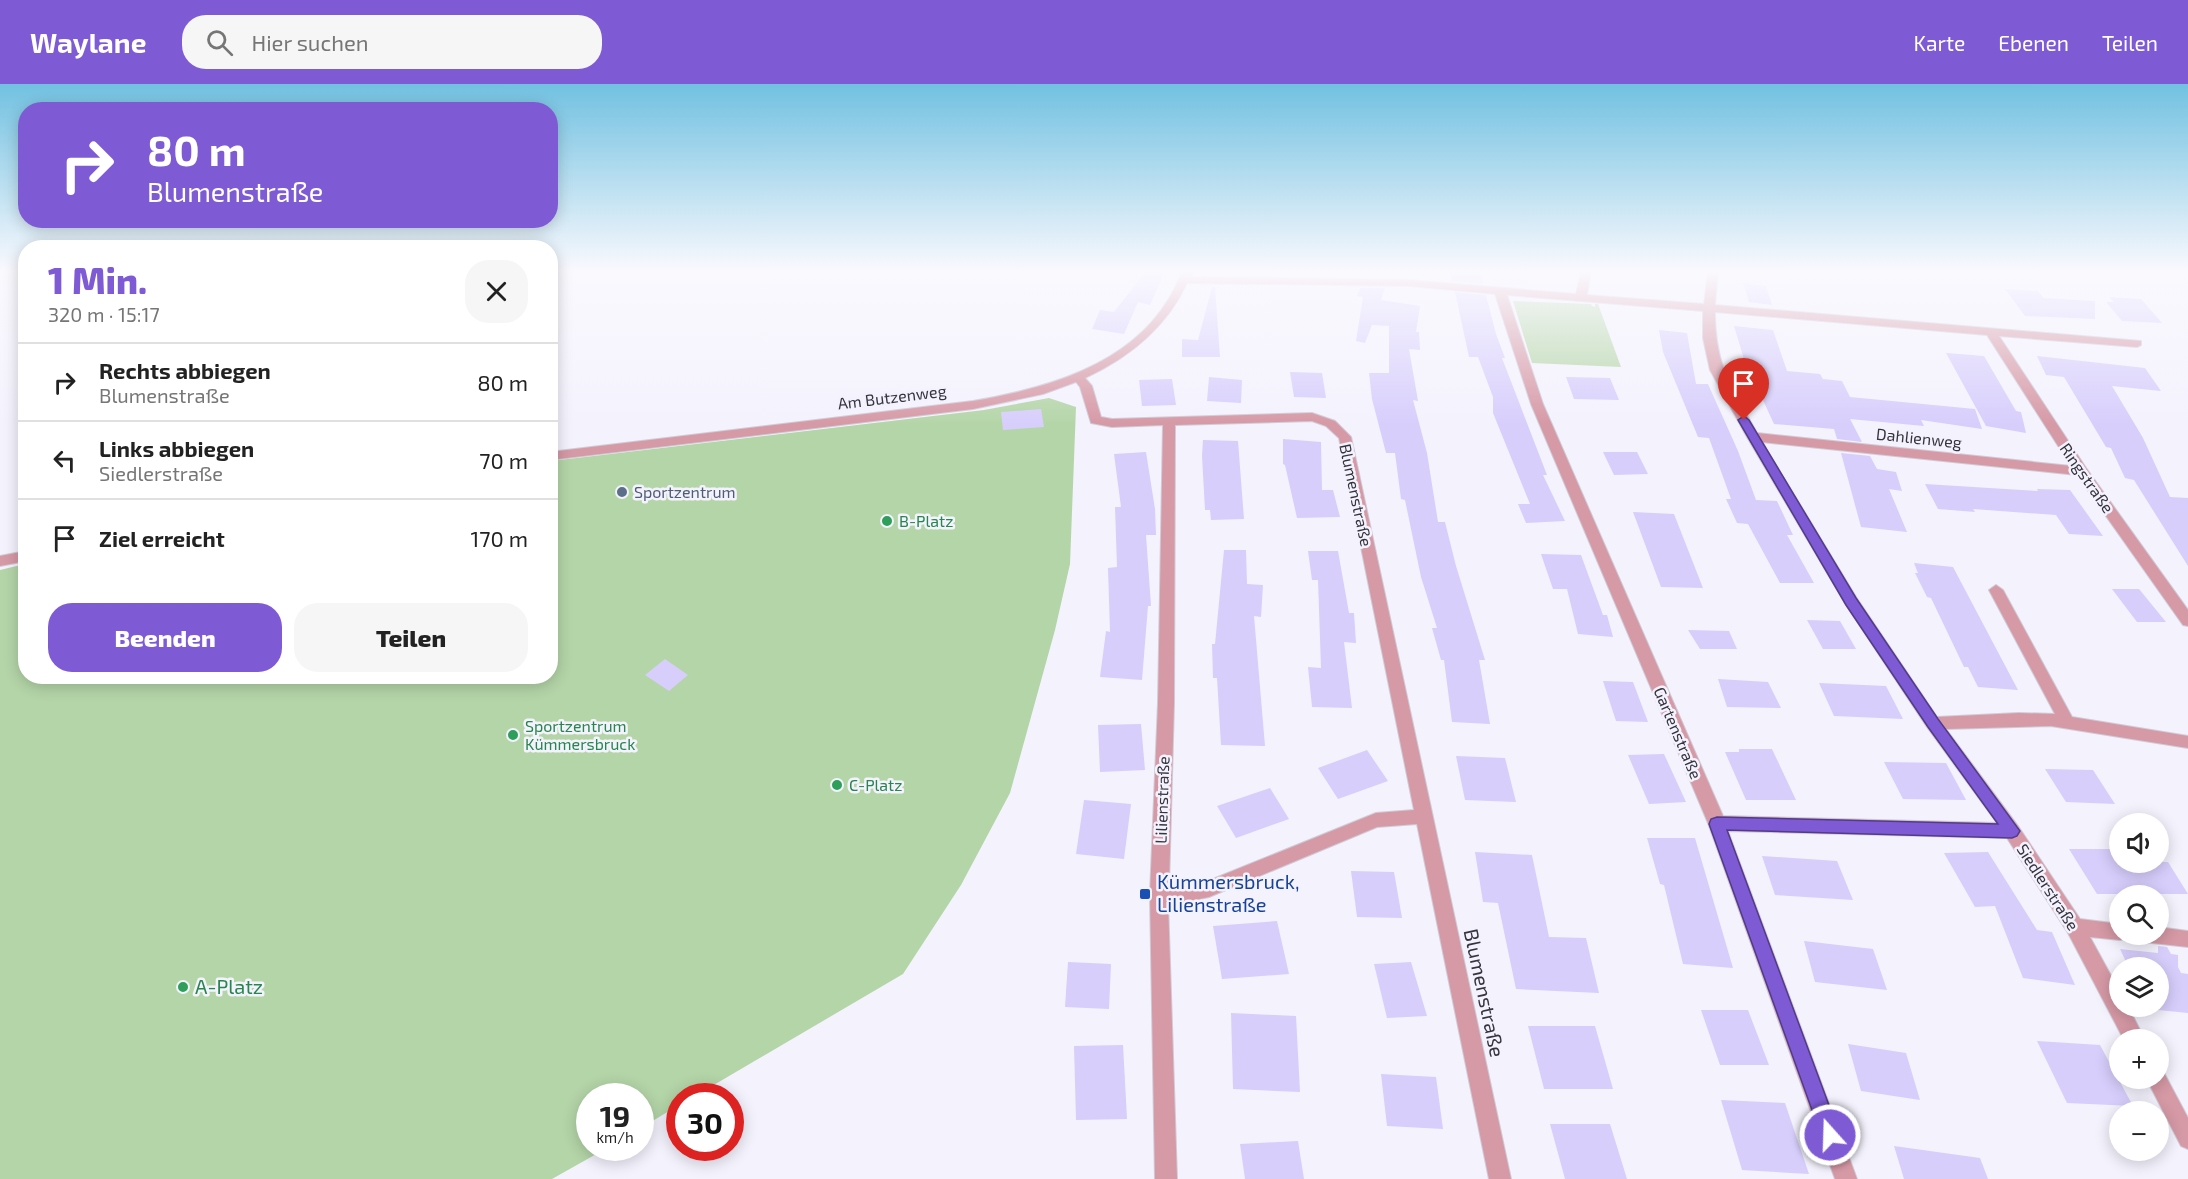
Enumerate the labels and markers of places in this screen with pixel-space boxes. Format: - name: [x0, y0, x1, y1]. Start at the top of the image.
- pin: [1718, 358, 1769, 420]
- place label: Sportzentrum: [634, 482, 736, 501]
- marker: Sportzentrum: [615, 485, 629, 499]
- place label: B-Platz: [899, 511, 953, 530]
- marker: B-Platz: [880, 514, 894, 528]
- place label: Sportzentrum Kümmersbruck: [525, 716, 635, 753]
- marker: Sportzentrum Kümmersbruck: [506, 728, 520, 742]
- place label: C-Platz: [849, 775, 902, 794]
- marker: C-Platz: [830, 778, 844, 792]
- place label: Kümmersbruck, Lilienstraße: [1157, 869, 1299, 916]
- marker: Kümmersbruck, Lilienstraße: [1138, 887, 1152, 901]
- place label: A-Platz: [195, 974, 263, 998]
- marker: A-Platz: [176, 980, 190, 994]

